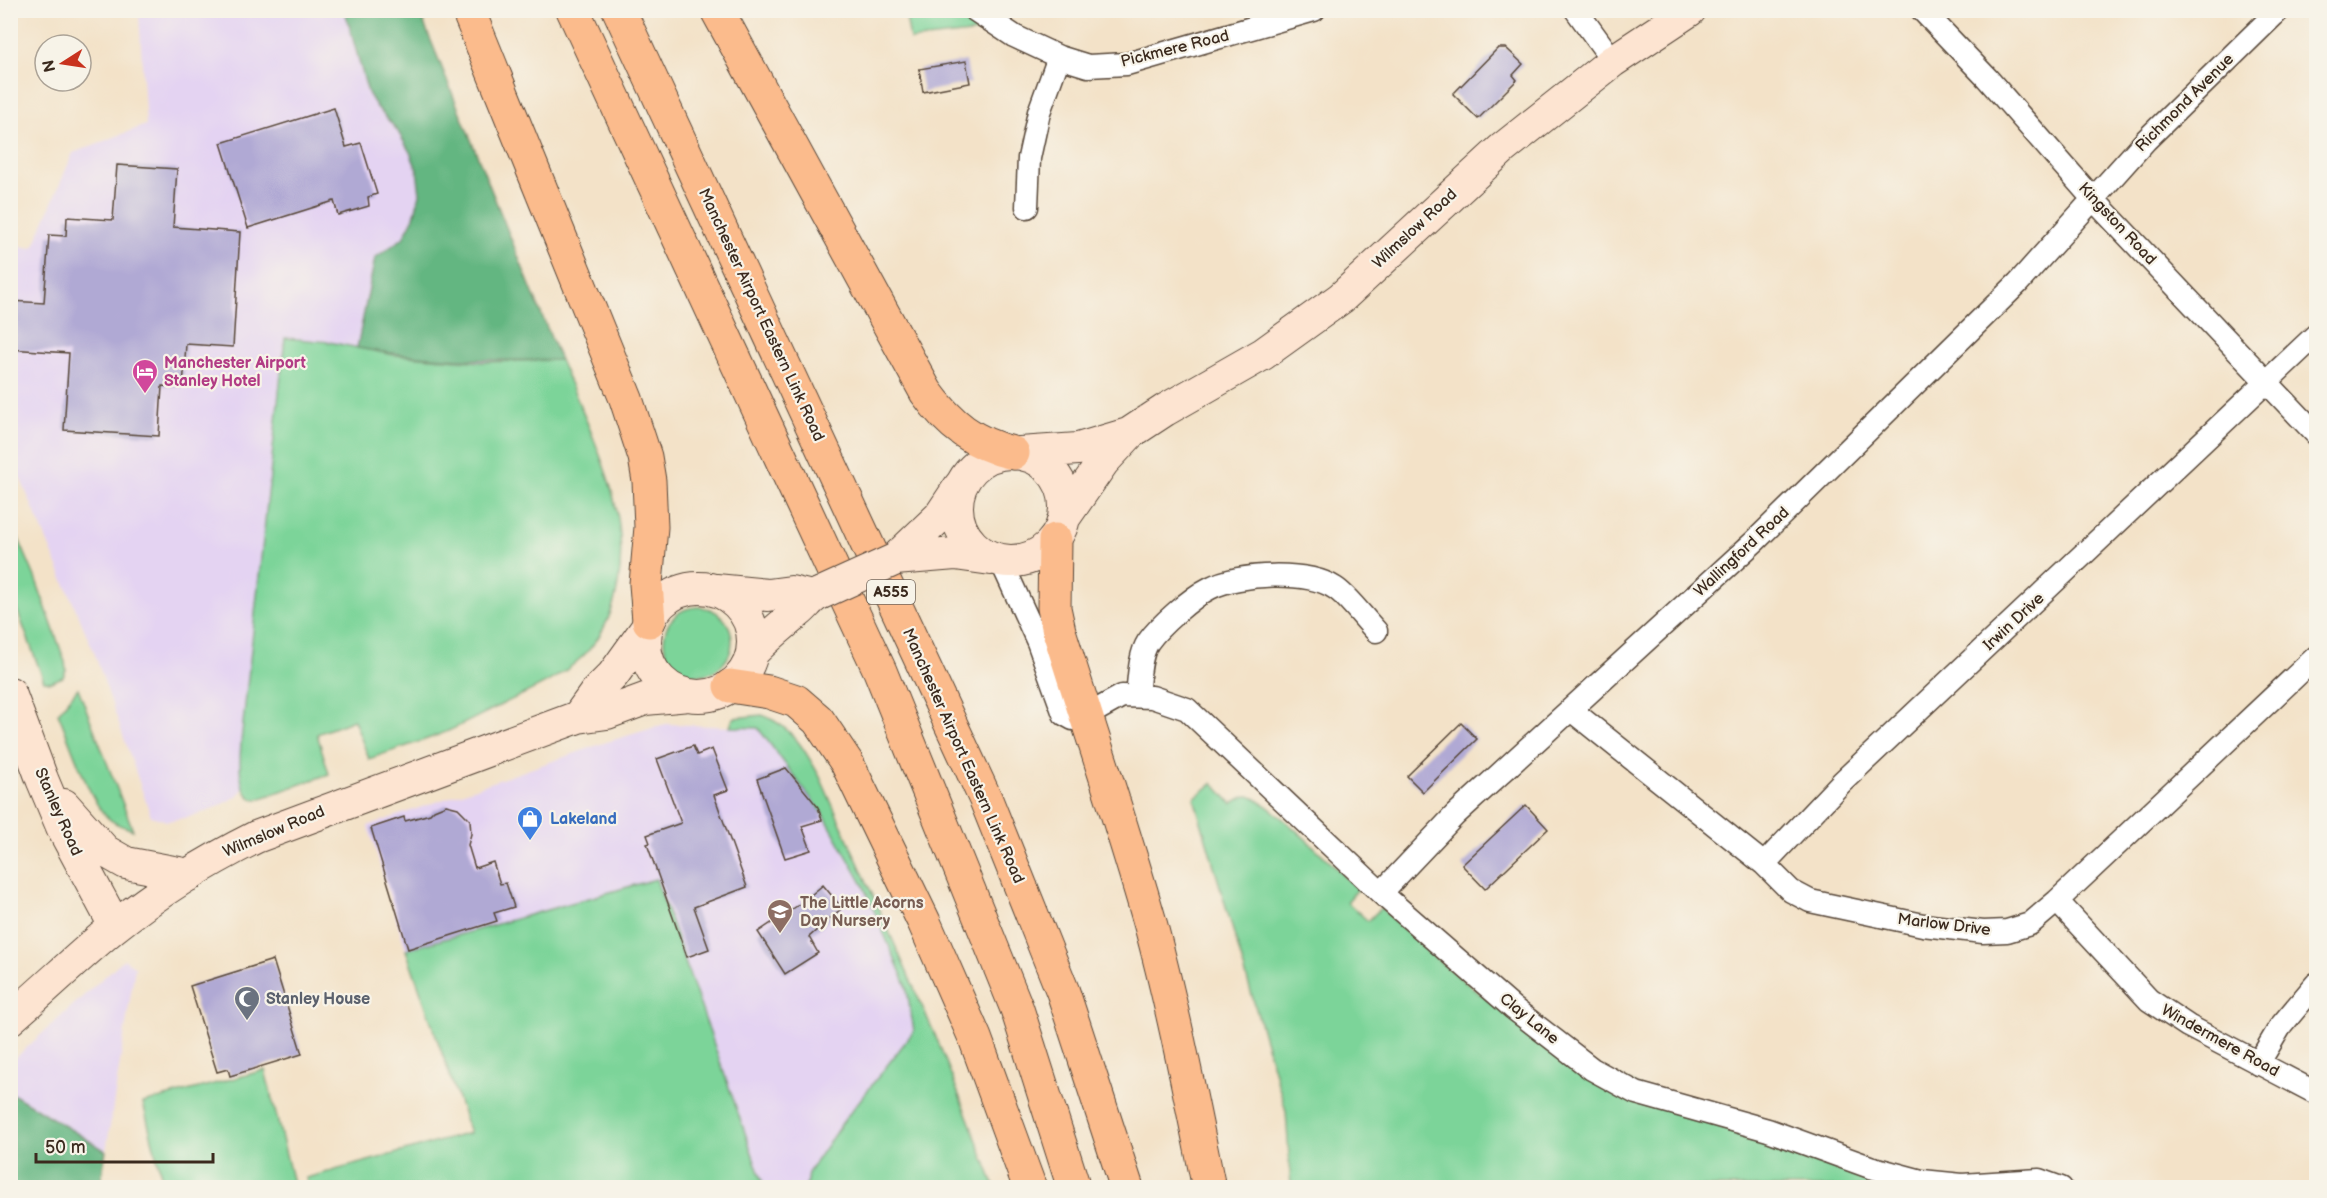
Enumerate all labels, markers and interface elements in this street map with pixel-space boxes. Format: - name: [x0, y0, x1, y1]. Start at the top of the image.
- street label: Pickmere Road: [1119, 26, 1231, 72]
- north arrow: [33, 33, 93, 93]
- street label: Richmond Avenue: [2132, 50, 2238, 156]
- text: N: [39, 58, 60, 74]
- street label: Kingston Road: [2074, 179, 2160, 269]
- street label: Wilmslow Road: [1369, 185, 1461, 273]
- street label: Manchester Airport Eastern Link Road: [694, 186, 828, 444]
- place label: Manchester Airport Stanley Hotel: [164, 354, 306, 391]
- hotel icon: Manchester Airport Stanley Hotel: [130, 357, 160, 395]
- street label: Wallingford Road: [1691, 503, 1793, 601]
- road number: A555: [867, 580, 915, 604]
- street label: Irwin Drive: [1980, 589, 2049, 655]
- street label: Manchester Airport Eastern Link Road: [898, 626, 1028, 886]
- street label: Stanley Road: [30, 765, 86, 859]
- street label: Wilmslow Road: [220, 802, 328, 862]
- shop icon: Lakeland: [515, 804, 545, 842]
- place label: Lakeland: [550, 810, 617, 829]
- place label: The Little Acorns Day Nursery: [800, 894, 924, 931]
- school or university icon: The Little Acorns Day Nursery: [765, 897, 795, 935]
- street label: Marlow Drive: [1896, 910, 1992, 940]
- mosque icon: Stanley House: [232, 984, 262, 1022]
- street label: Clay Lane: [1496, 989, 1563, 1049]
- place label: Stanley House: [266, 990, 370, 1009]
- street label: Windermere Road: [2158, 1001, 2282, 1081]
- scale bar: [36, 1126, 213, 1164]
- text: 50 m: [45, 1137, 86, 1158]

